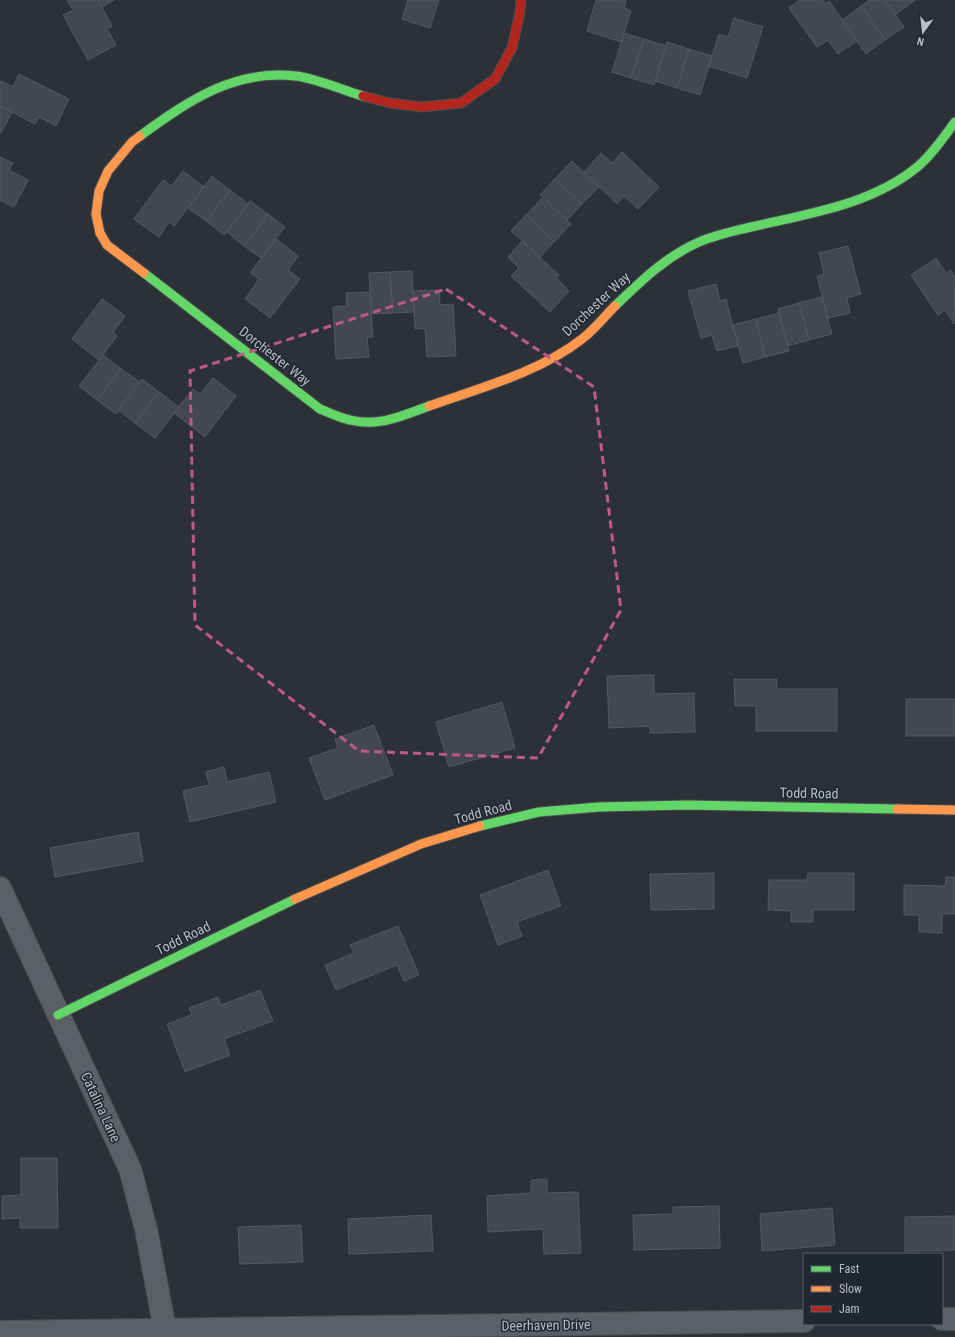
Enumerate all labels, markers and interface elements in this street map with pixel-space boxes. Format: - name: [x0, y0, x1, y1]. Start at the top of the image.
- north arrow: [903, 12, 943, 52]
- text: N: [915, 34, 925, 48]
- street label: Dorchester Way: [559, 269, 633, 339]
- street label: Dorchester Way: [236, 323, 314, 389]
- street label: Todd Road: [779, 784, 839, 802]
- street label: Todd Road: [453, 797, 513, 827]
- street label: Todd Road: [153, 918, 213, 958]
- street label: Catalina Lane: [78, 1069, 124, 1145]
- legend: [803, 1253, 943, 1325]
- text: Fast: [839, 1262, 860, 1276]
- text: Slow: [839, 1282, 862, 1296]
- text: Jam: [839, 1302, 860, 1316]
- street label: Deerhaven Drive: [501, 1316, 591, 1334]

